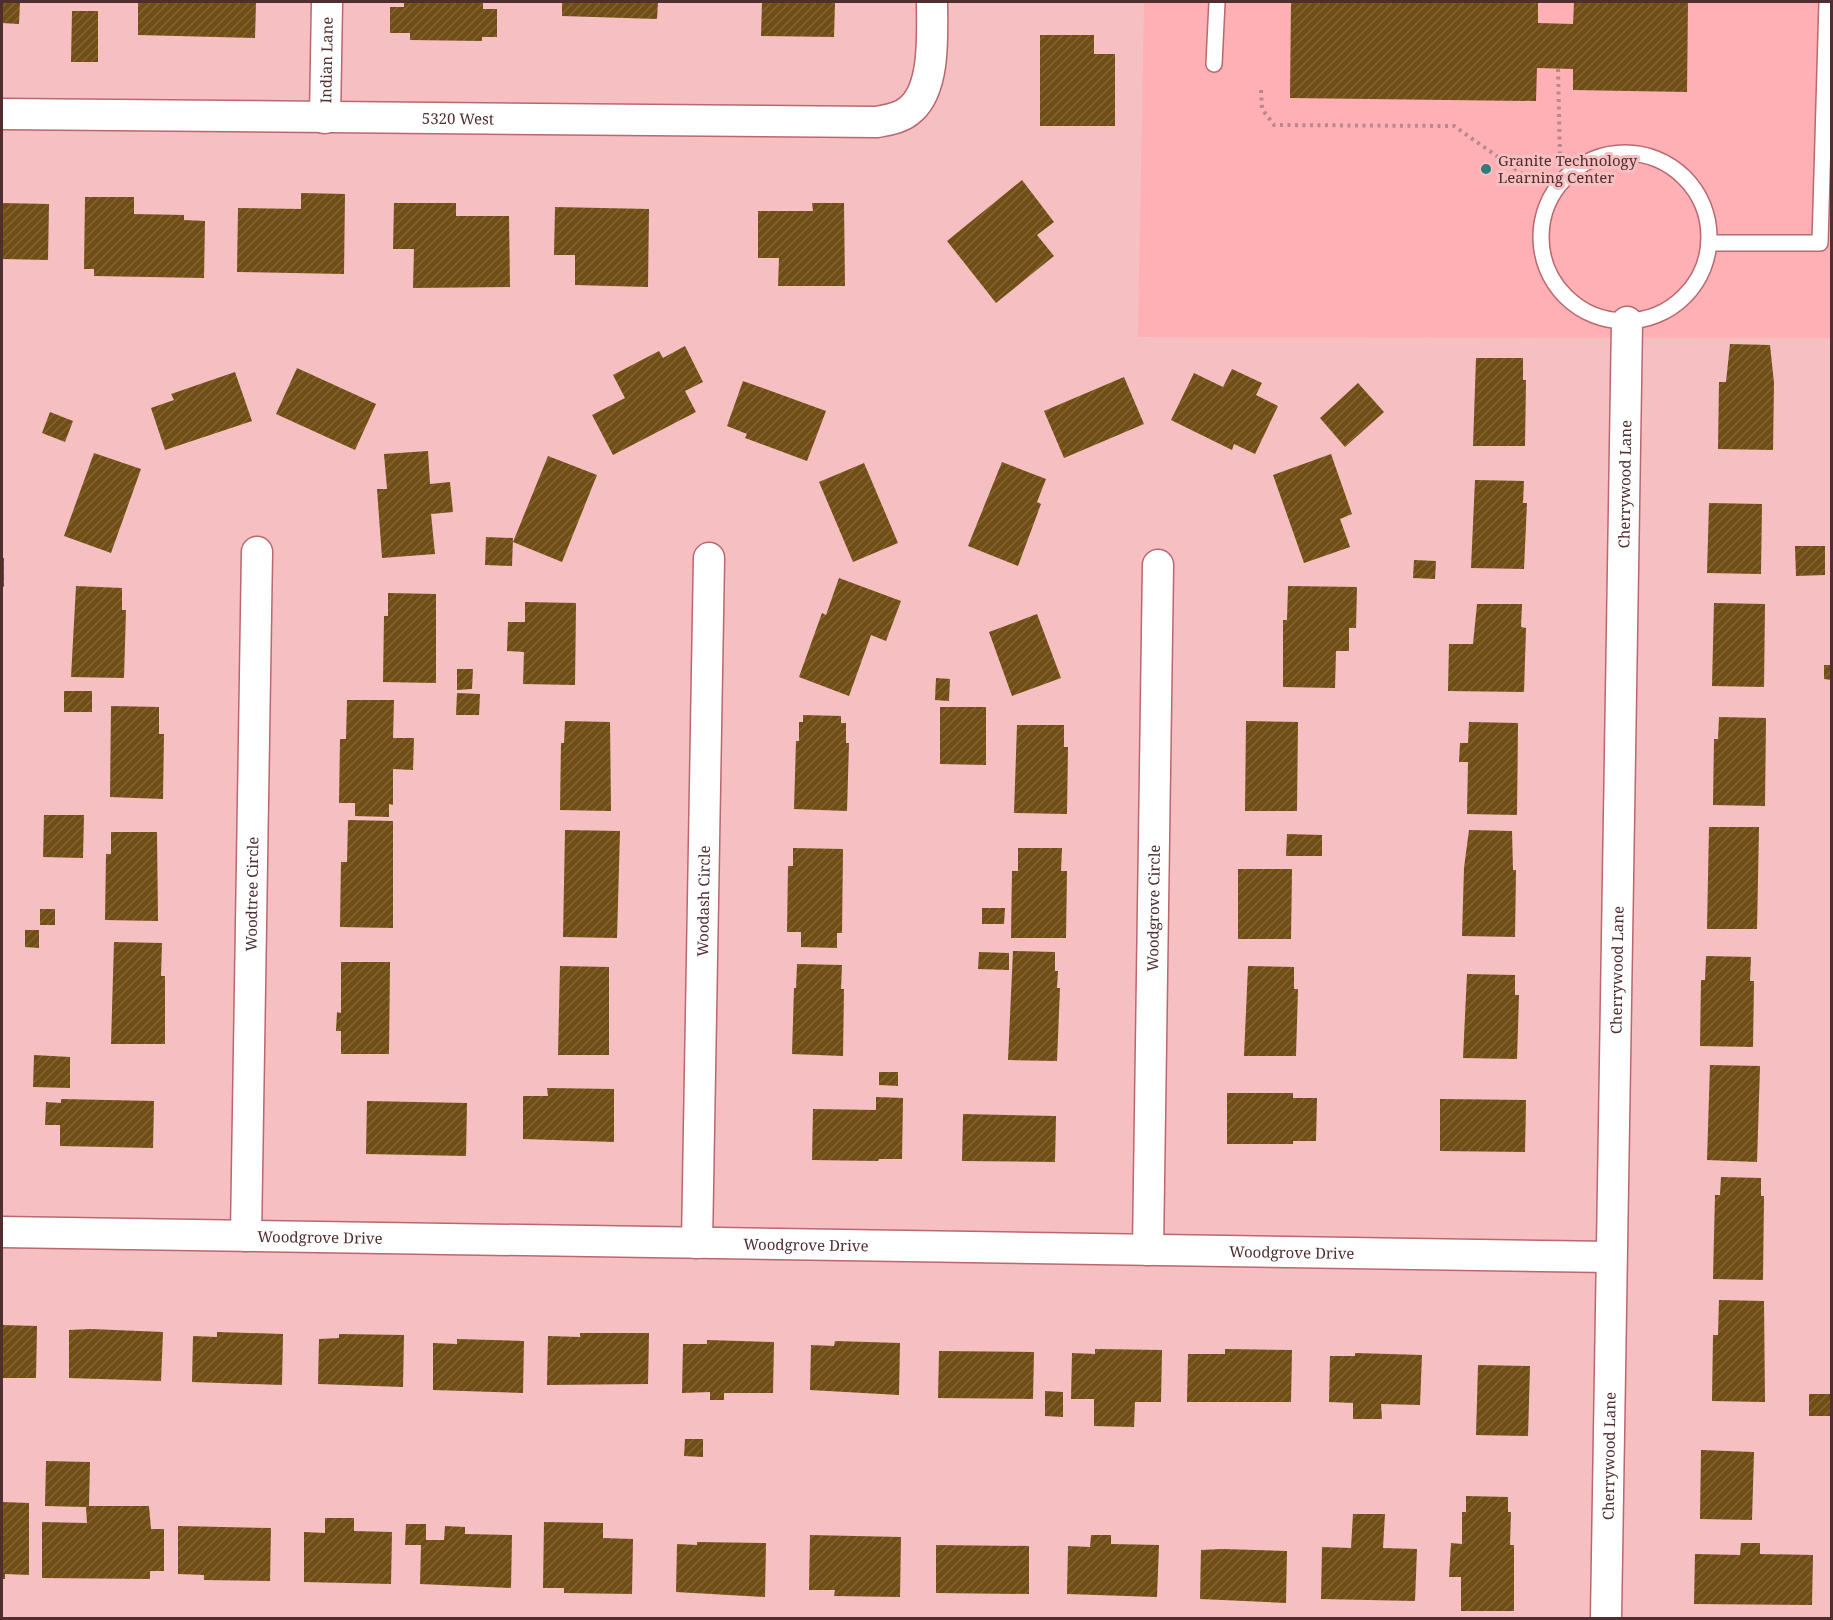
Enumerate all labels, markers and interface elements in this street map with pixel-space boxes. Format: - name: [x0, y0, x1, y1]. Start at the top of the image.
- street label: Indian Lane: [315, 16, 337, 104]
- street label: 5320 West: [422, 108, 494, 128]
- place label: Granite Technology Learning Center: [1498, 150, 1638, 187]
- marker: Granite Technology Learning Center: [1479, 162, 1493, 176]
- street label: Cherrywood Lane: [1613, 420, 1635, 548]
- street label: Woodtree Circle: [241, 836, 262, 952]
- street label: Woodgrove Circle: [1142, 844, 1164, 972]
- street label: Woodash Circle: [692, 845, 714, 957]
- street label: Cherrywood Lane: [1605, 906, 1628, 1034]
- street label: Woodgrove Drive: [257, 1226, 383, 1248]
- street label: Woodgrove Drive: [743, 1234, 869, 1255]
- street label: Woodgrove Drive: [1229, 1241, 1355, 1263]
- street label: Cherrywood Lane: [1598, 1392, 1620, 1520]

